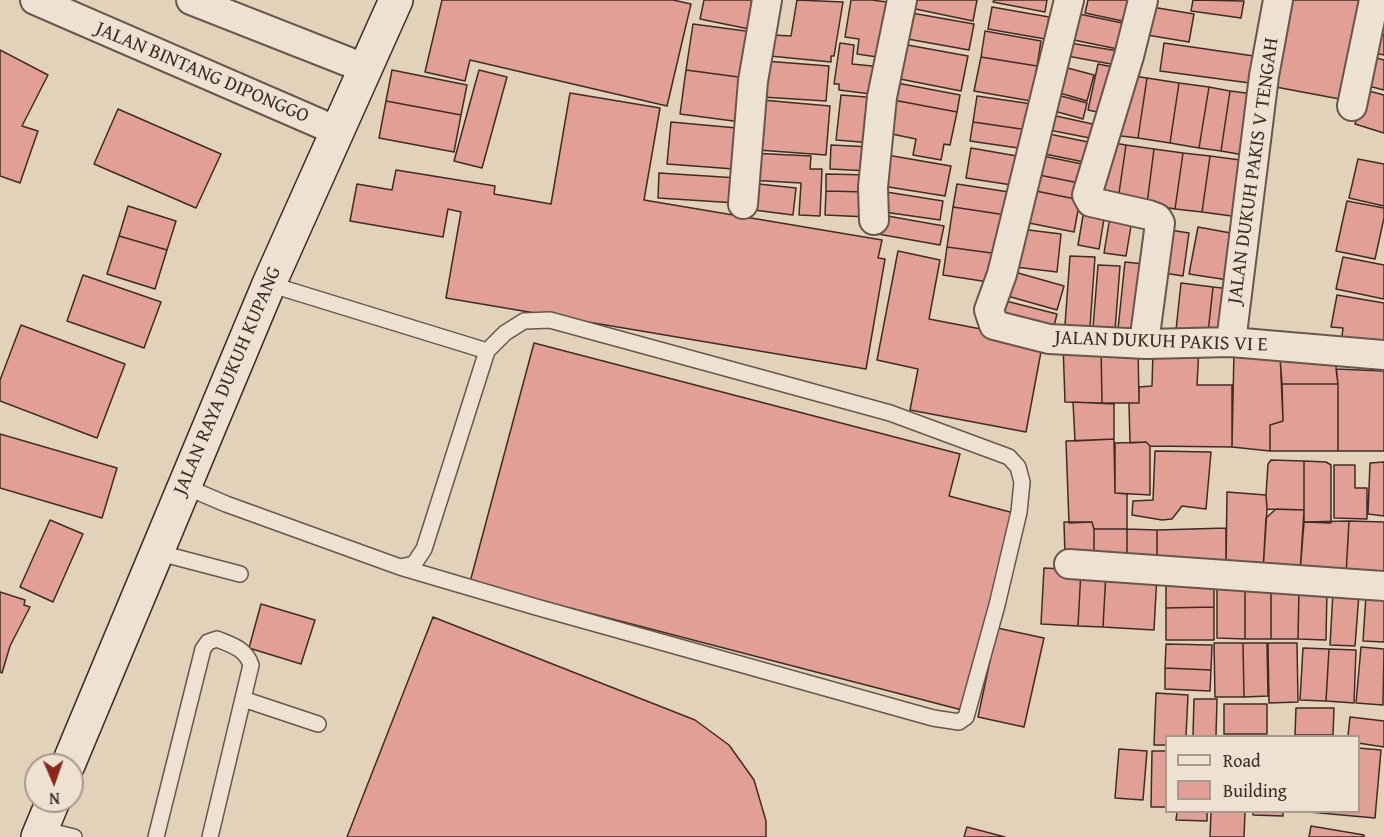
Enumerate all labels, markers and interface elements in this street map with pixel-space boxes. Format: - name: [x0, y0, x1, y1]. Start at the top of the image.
- street label: JALAN BINTANG DIPONGGO: [92, 17, 312, 129]
- street label: JALAN DUKUH PAKIS V TENGAH: [1223, 36, 1285, 306]
- street label: JALAN RAYA DUKUH KUPANG: [169, 263, 287, 499]
- street label: JALAN DUKUH PAKIS VI E: [1054, 326, 1268, 358]
- legend: [1165, 735, 1360, 813]
- text: Road: [1223, 747, 1261, 774]
- north arrow: [24, 753, 84, 813]
- text: Building: [1223, 777, 1287, 804]
- text: N: [49, 787, 60, 811]

